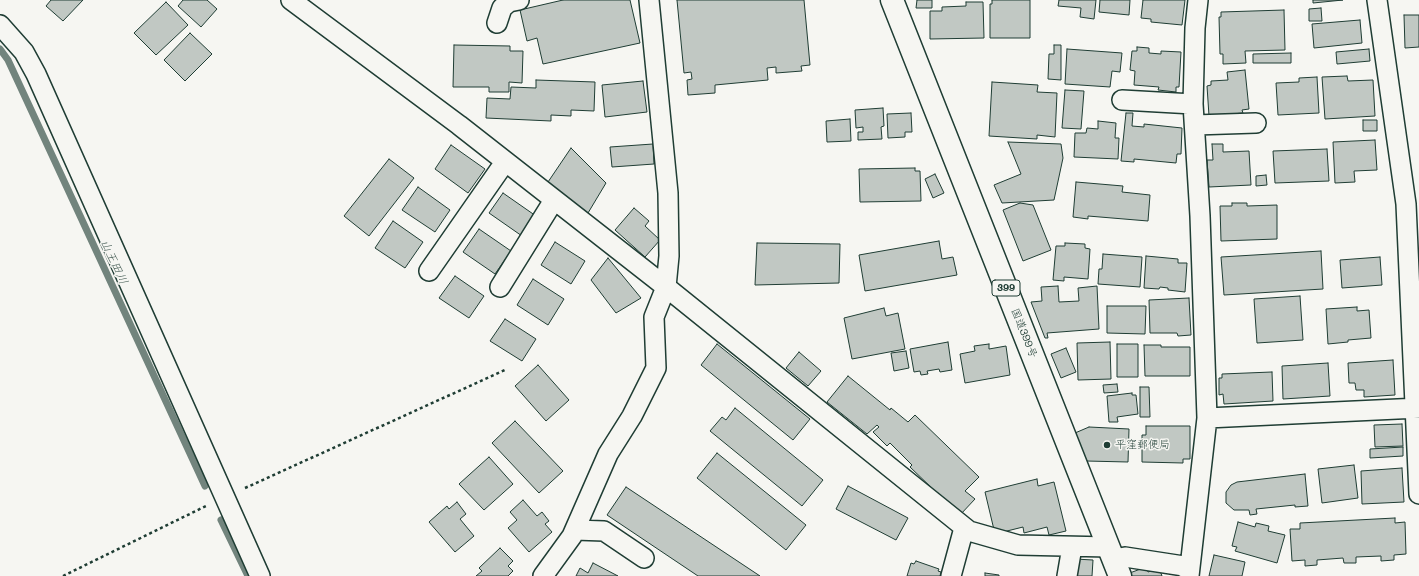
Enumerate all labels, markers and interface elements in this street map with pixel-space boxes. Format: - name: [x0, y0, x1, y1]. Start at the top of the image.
- water label: 山王田川: [97, 237, 131, 287]
- road number: 399: [992, 280, 1020, 296]
- street label: 国道399号: [1008, 306, 1040, 360]
- place label: 平窪郵便局: [1115, 438, 1170, 452]
- marker: 平窪郵便局: [1102, 440, 1112, 450]

